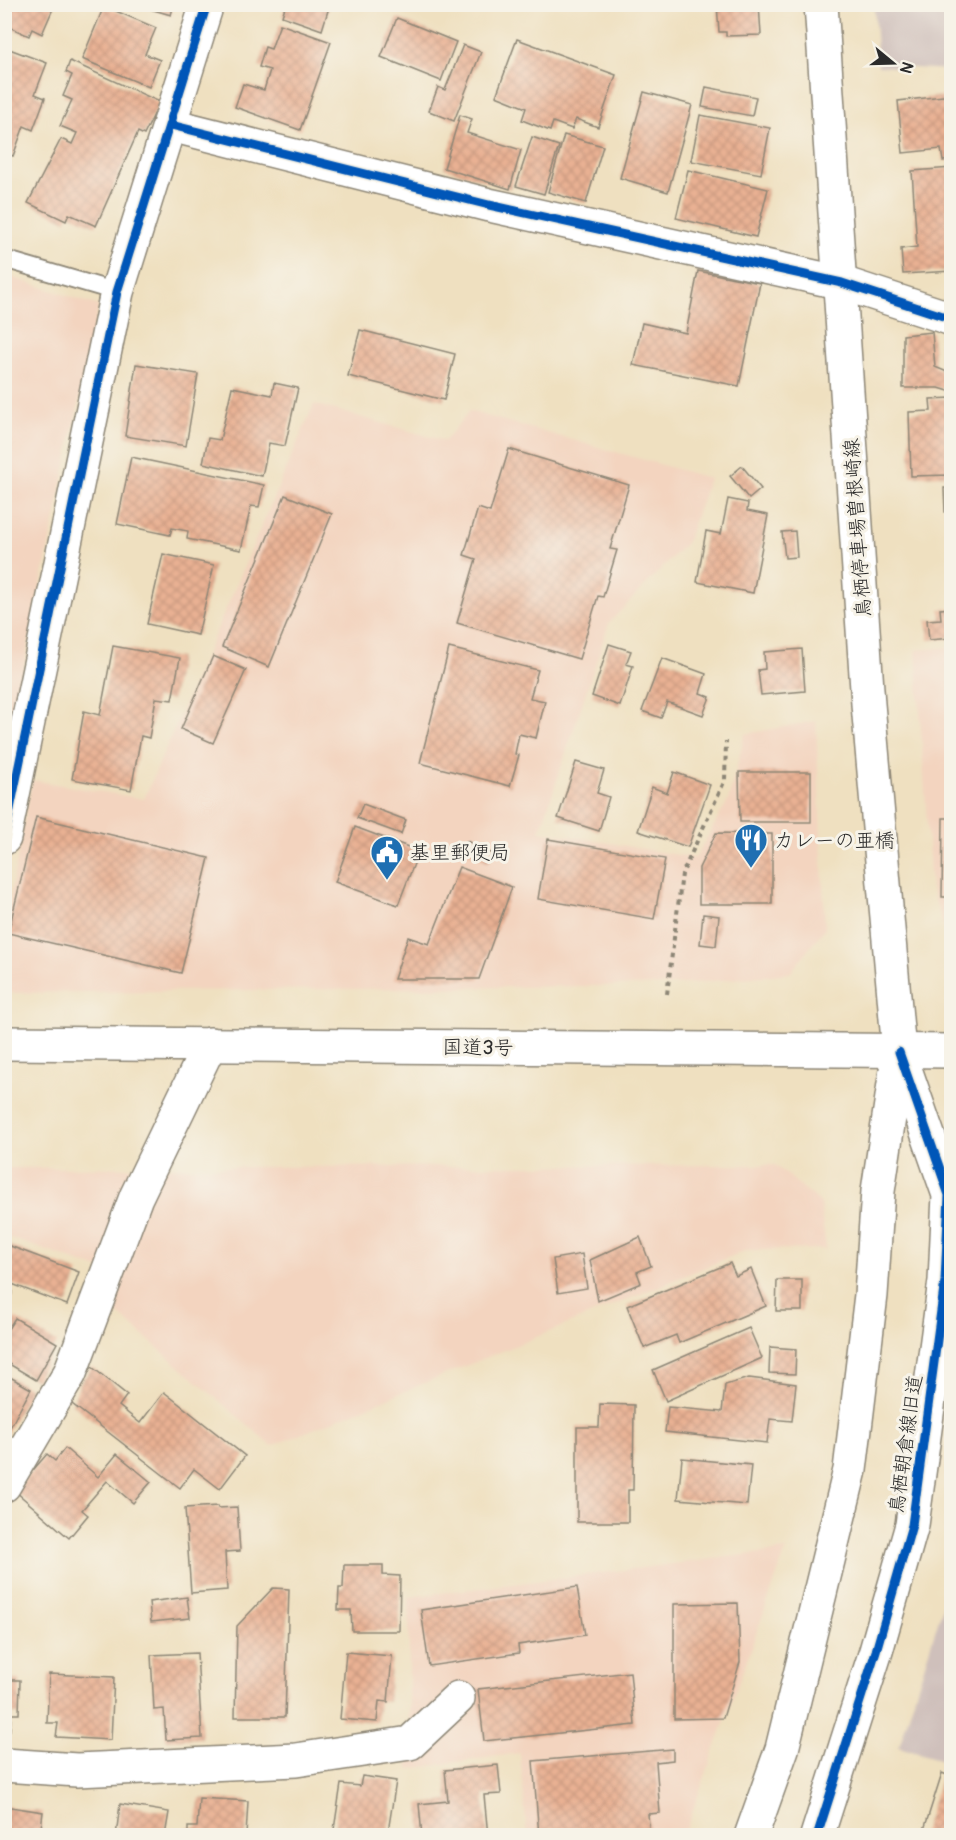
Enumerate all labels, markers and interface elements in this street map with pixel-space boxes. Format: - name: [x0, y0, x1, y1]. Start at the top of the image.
- north arrow: [863, 33, 923, 93]
- text: N: [895, 59, 917, 76]
- street label: 鳥栖停車場曽根崎線: [839, 437, 876, 619]
- restaurant icon: カレーの亜橋: [733, 822, 769, 869]
- place label: カレーの亜橋: [774, 828, 895, 853]
- public building icon: 基里郵便局: [369, 834, 405, 881]
- place label: 基里郵便局: [410, 840, 510, 865]
- street label: 国道3号: [442, 1034, 514, 1061]
- street label: 鳥栖朝倉線旧道: [883, 1373, 928, 1515]

